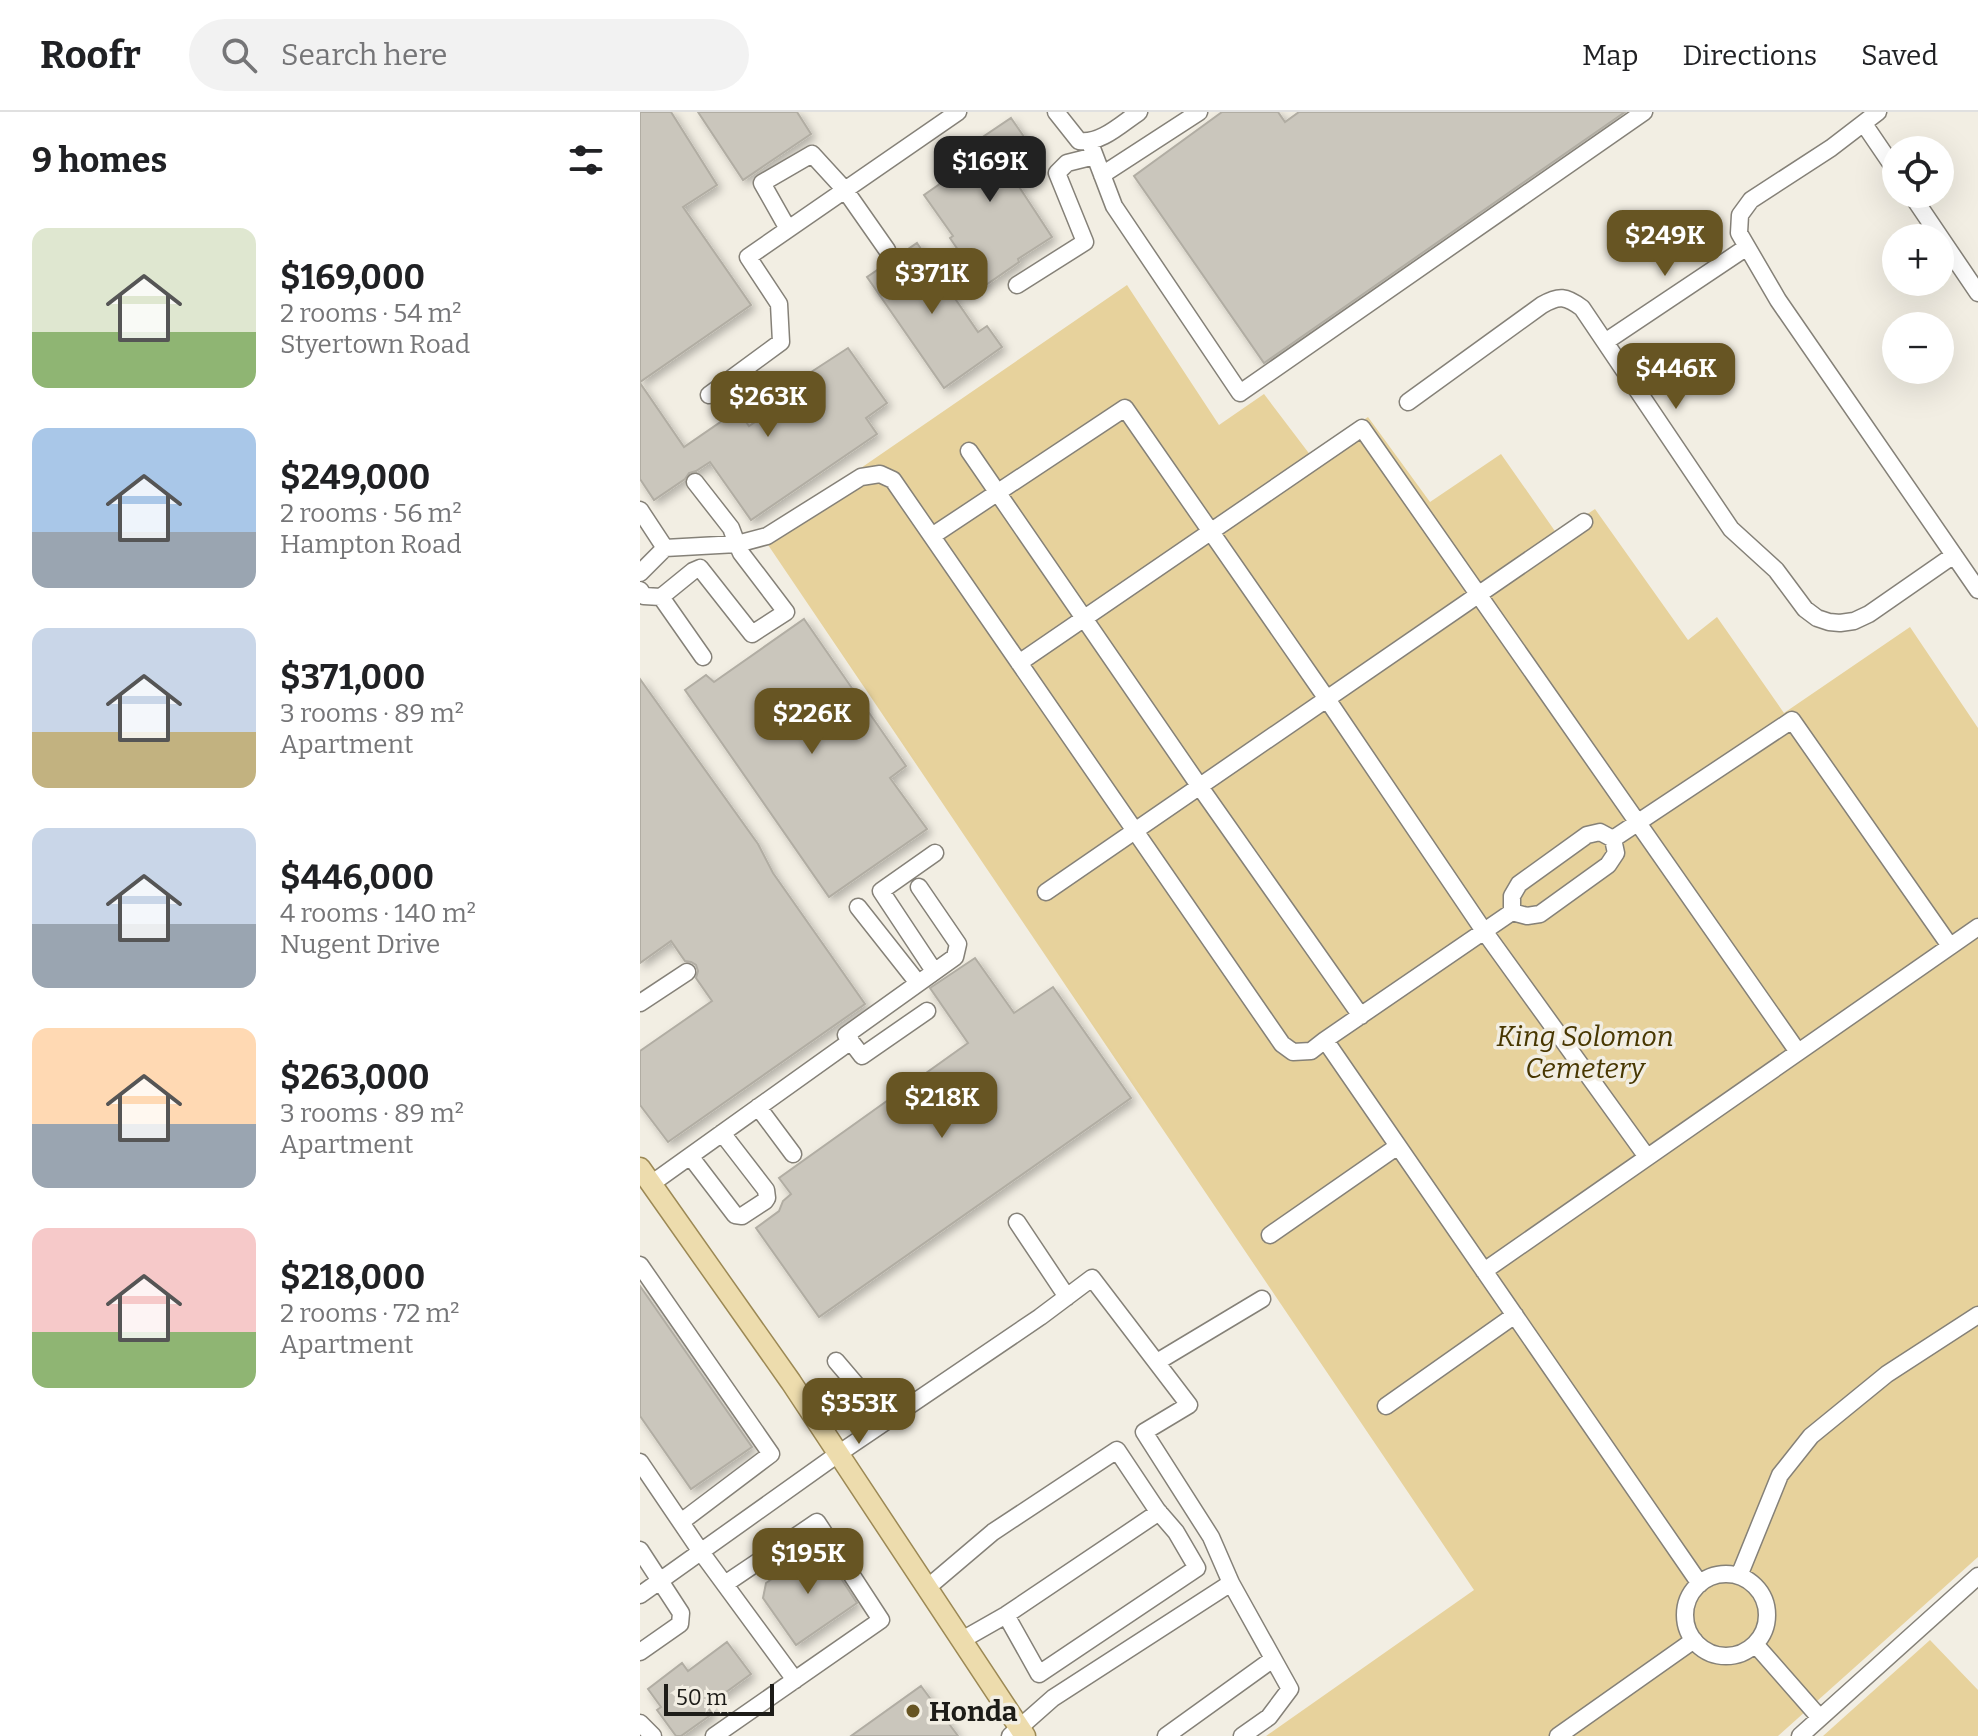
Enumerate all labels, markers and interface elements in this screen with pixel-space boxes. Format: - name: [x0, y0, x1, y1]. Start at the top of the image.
- search box: [189, 19, 749, 91]
- text: Roofr: [40, 32, 141, 78]
- icon: search: [217, 33, 261, 77]
- text: Search here: [281, 37, 447, 73]
- text: Map: [1582, 39, 1638, 72]
- text: Directions: [1682, 39, 1817, 72]
- text: Saved: [1861, 39, 1938, 72]
- pin: $169K: [934, 136, 1046, 204]
- map controls: [1882, 136, 1954, 384]
- button: locate: [1882, 136, 1954, 208]
- icon: filters: [564, 138, 608, 182]
- text: 9 homes: [32, 140, 167, 181]
- text: $169K: [952, 146, 1028, 177]
- pin: $249K: [1609, 210, 1721, 278]
- text: $249K: [1625, 220, 1705, 251]
- button: +: [1882, 224, 1954, 296]
- pin: $371K: [876, 248, 988, 316]
- text: $169,000: [280, 257, 425, 298]
- text: $371K: [895, 258, 969, 289]
- icon: home: [96, 260, 192, 356]
- text: 2 rooms · 54 m²: [280, 298, 462, 329]
- button: −: [1882, 312, 1954, 384]
- text: Styertown Road: [280, 329, 470, 360]
- pin: $446K: [1620, 343, 1732, 411]
- text: $446K: [1635, 353, 1717, 384]
- pin: $263K: [712, 371, 824, 439]
- text: $263K: [729, 381, 807, 412]
- text: $249,000: [280, 457, 430, 498]
- icon: home: [96, 460, 192, 556]
- text: 2 rooms · 56 m²: [280, 498, 462, 529]
- text: Hampton Road: [280, 529, 462, 560]
- text: $371,000: [280, 657, 425, 698]
- icon: home: [96, 660, 192, 756]
- pin: $226K: [756, 688, 868, 756]
- text: 3 rooms · 89 m²: [280, 698, 464, 729]
- text: $226K: [772, 698, 852, 729]
- text: Apartment: [280, 729, 413, 760]
- text: $446,000: [280, 857, 434, 898]
- icon: home: [96, 860, 192, 956]
- text: 4 rooms · 140 m²: [280, 898, 476, 929]
- text: Nugent Drive: [280, 929, 440, 960]
- park label: King Solomon Cemetery: [1496, 1020, 1674, 1085]
- text: $263,000: [280, 1057, 430, 1098]
- icon: home: [96, 1060, 192, 1156]
- pin: $218K: [886, 1072, 998, 1140]
- text: $218K: [904, 1082, 980, 1113]
- text: 3 rooms · 89 m²: [280, 1098, 464, 1129]
- text: Apartment: [280, 1129, 413, 1160]
- text: $218,000: [280, 1257, 425, 1298]
- icon: home: [96, 1260, 192, 1356]
- text: 2 rooms · 72 m²: [280, 1298, 460, 1329]
- text: Apartment: [280, 1329, 413, 1360]
- pin: $353K: [803, 1378, 915, 1446]
- text: $353K: [820, 1388, 898, 1419]
- pin: $195K: [752, 1528, 864, 1596]
- text: $195K: [770, 1538, 846, 1569]
- scale bar: [664, 1680, 774, 1716]
- text: 50 m: [676, 1684, 727, 1711]
- place label: Honda: [929, 1695, 1018, 1728]
- marker: Honda: [904, 1702, 922, 1720]

